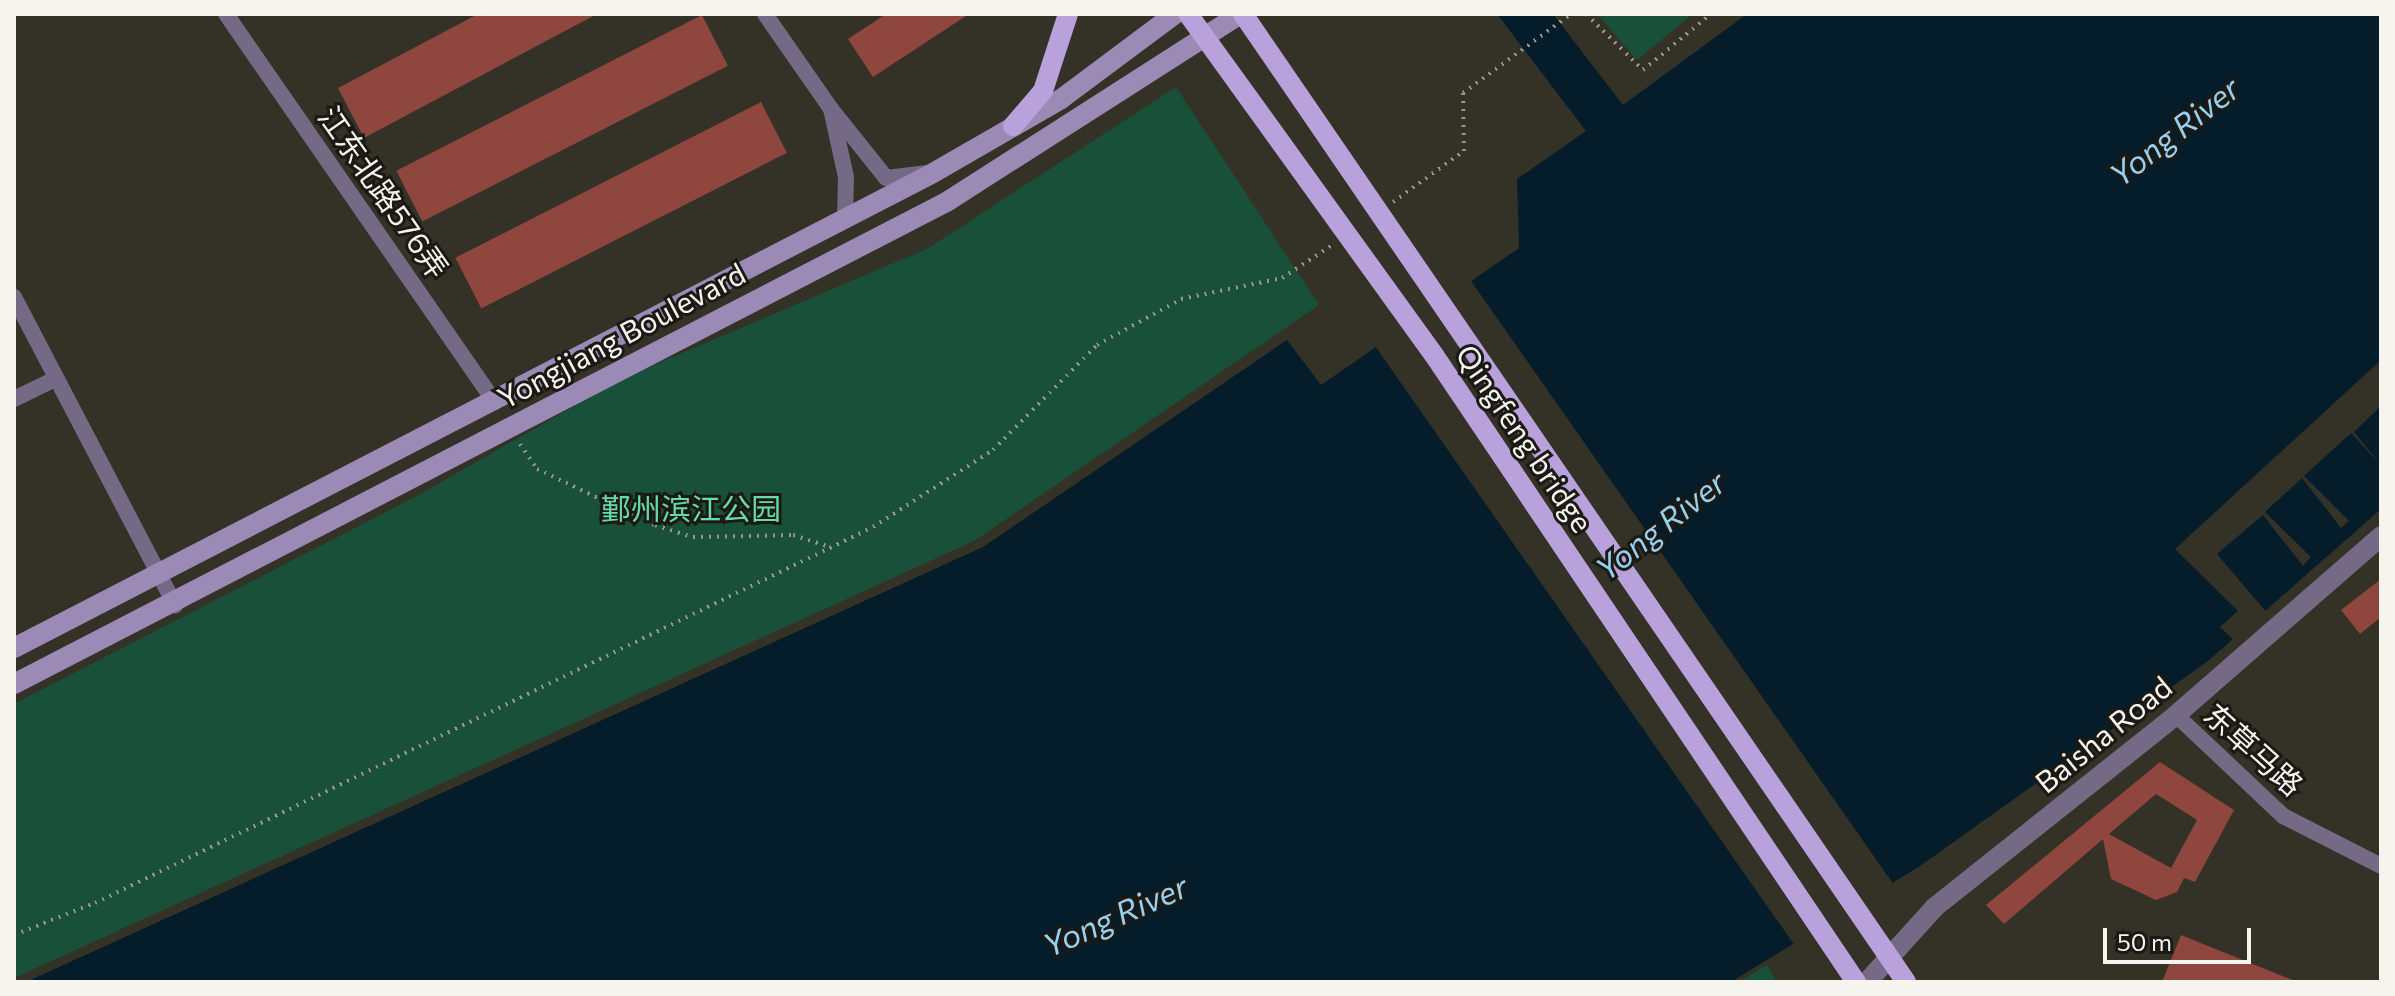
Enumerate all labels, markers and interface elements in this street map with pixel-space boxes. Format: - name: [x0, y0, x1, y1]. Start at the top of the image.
- water label: Yong River: [2101, 68, 2247, 194]
- street label: 江东北路576弄: [312, 99, 456, 285]
- street label: Yongjiang Boulevard: [491, 255, 751, 415]
- street label: Qingfeng bridge: [1449, 337, 1601, 539]
- water label: Yong River: [1587, 462, 1733, 588]
- park label: 鄞州滨江公园: [601, 490, 781, 526]
- street label: Baisha Road: [2028, 668, 2178, 800]
- street label: 东草马路: [2197, 695, 2311, 803]
- water label: Yong River: [1037, 866, 1193, 964]
- scale bar: [2107, 912, 2255, 962]
- text: 50 m: [2117, 927, 2172, 956]

